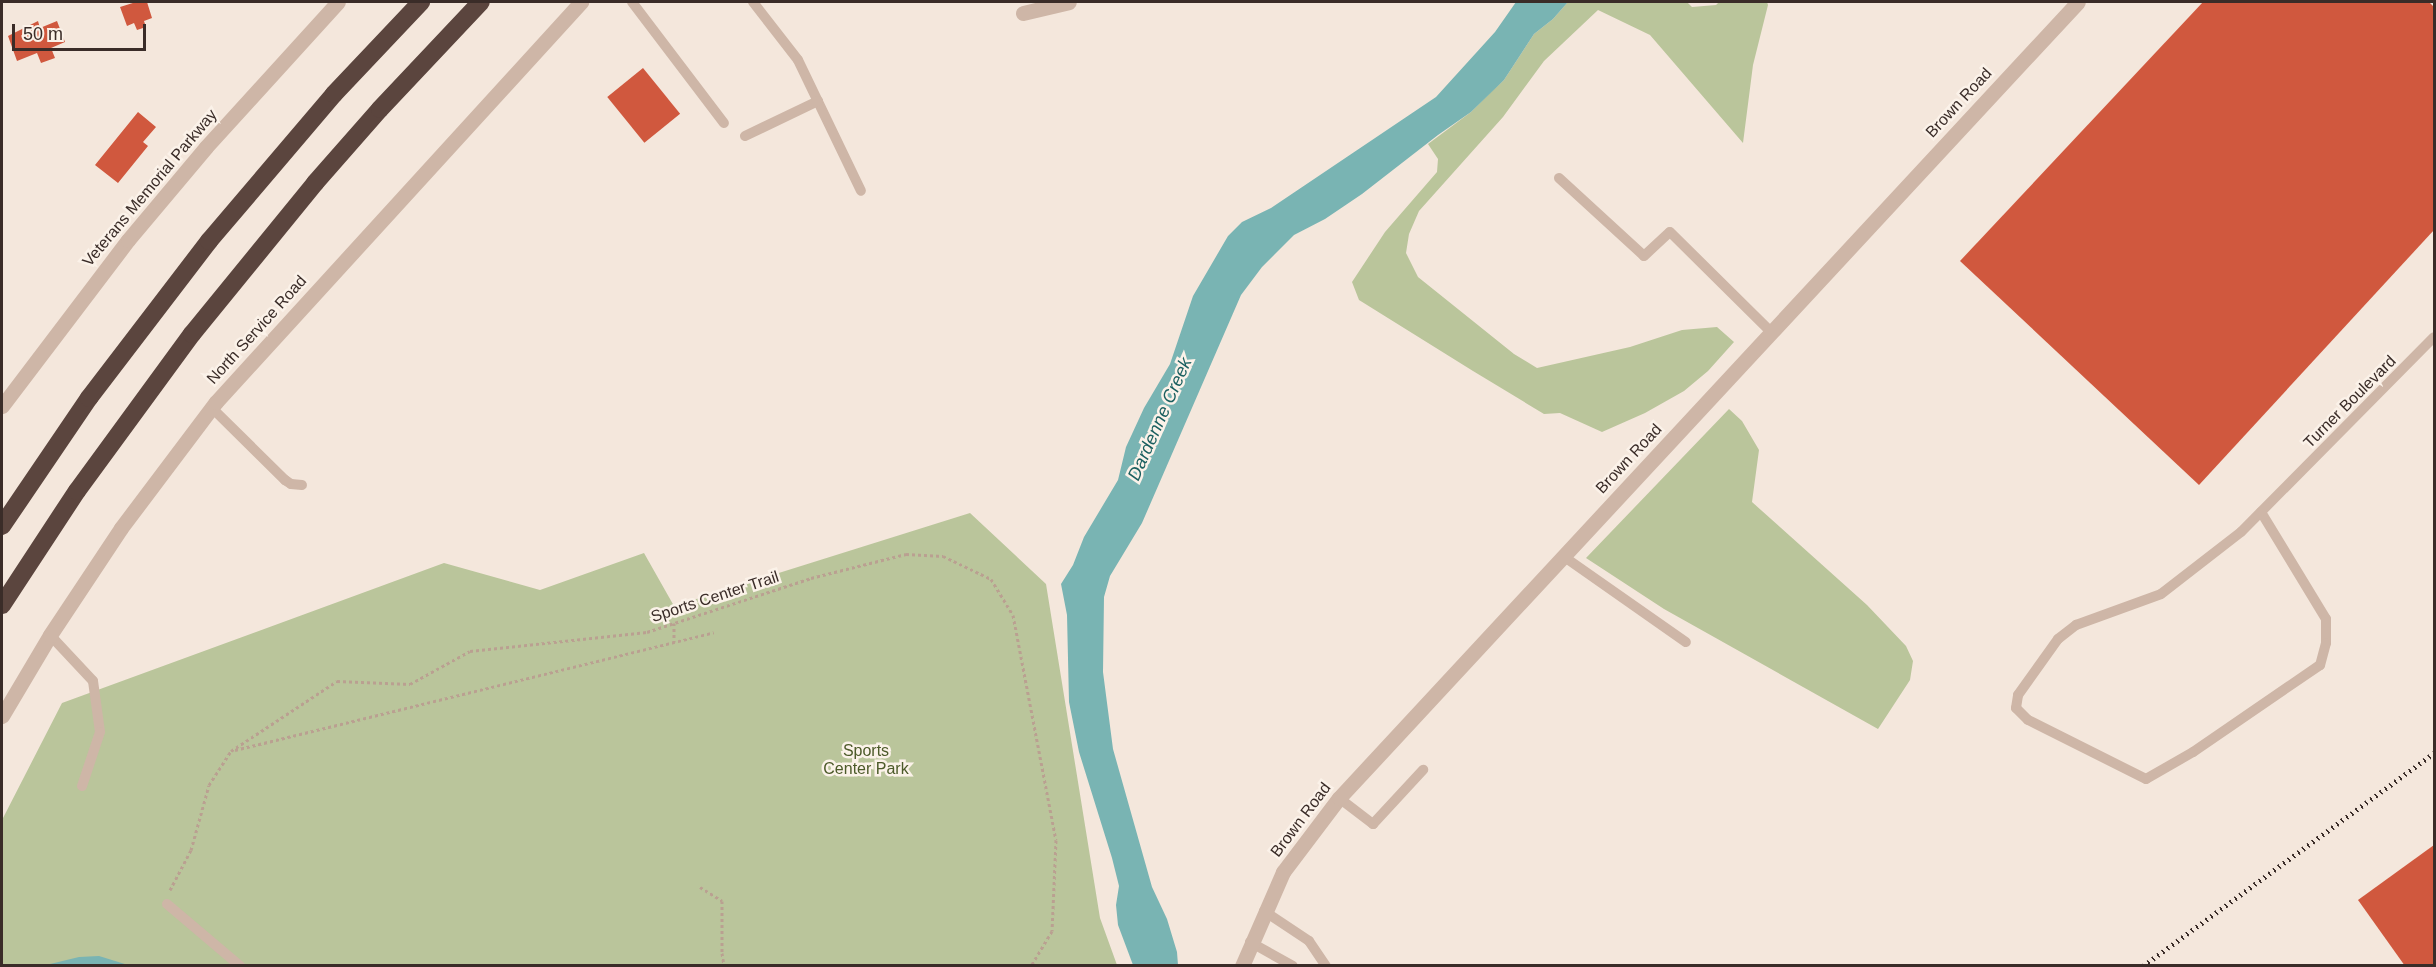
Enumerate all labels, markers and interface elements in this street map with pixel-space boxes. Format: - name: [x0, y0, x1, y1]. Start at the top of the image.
- scale bar: [15, 12, 148, 50]
- text: 50 m: [23, 24, 63, 44]
- street label: Brown Road: [1922, 64, 1996, 142]
- street label: Veterans Memorial Parkway: [79, 106, 221, 270]
- street label: North Service Road: [203, 272, 311, 388]
- street label: Turner Boulevard: [2300, 352, 2400, 452]
- water label: Dardenne Creek: [1123, 354, 1197, 484]
- street label: Brown Road: [1592, 420, 1666, 498]
- street label: Sports Center Trail: [648, 567, 782, 627]
- park label: Sports Center Park: [823, 741, 909, 779]
- street label: Brown Road: [1267, 779, 1335, 861]

